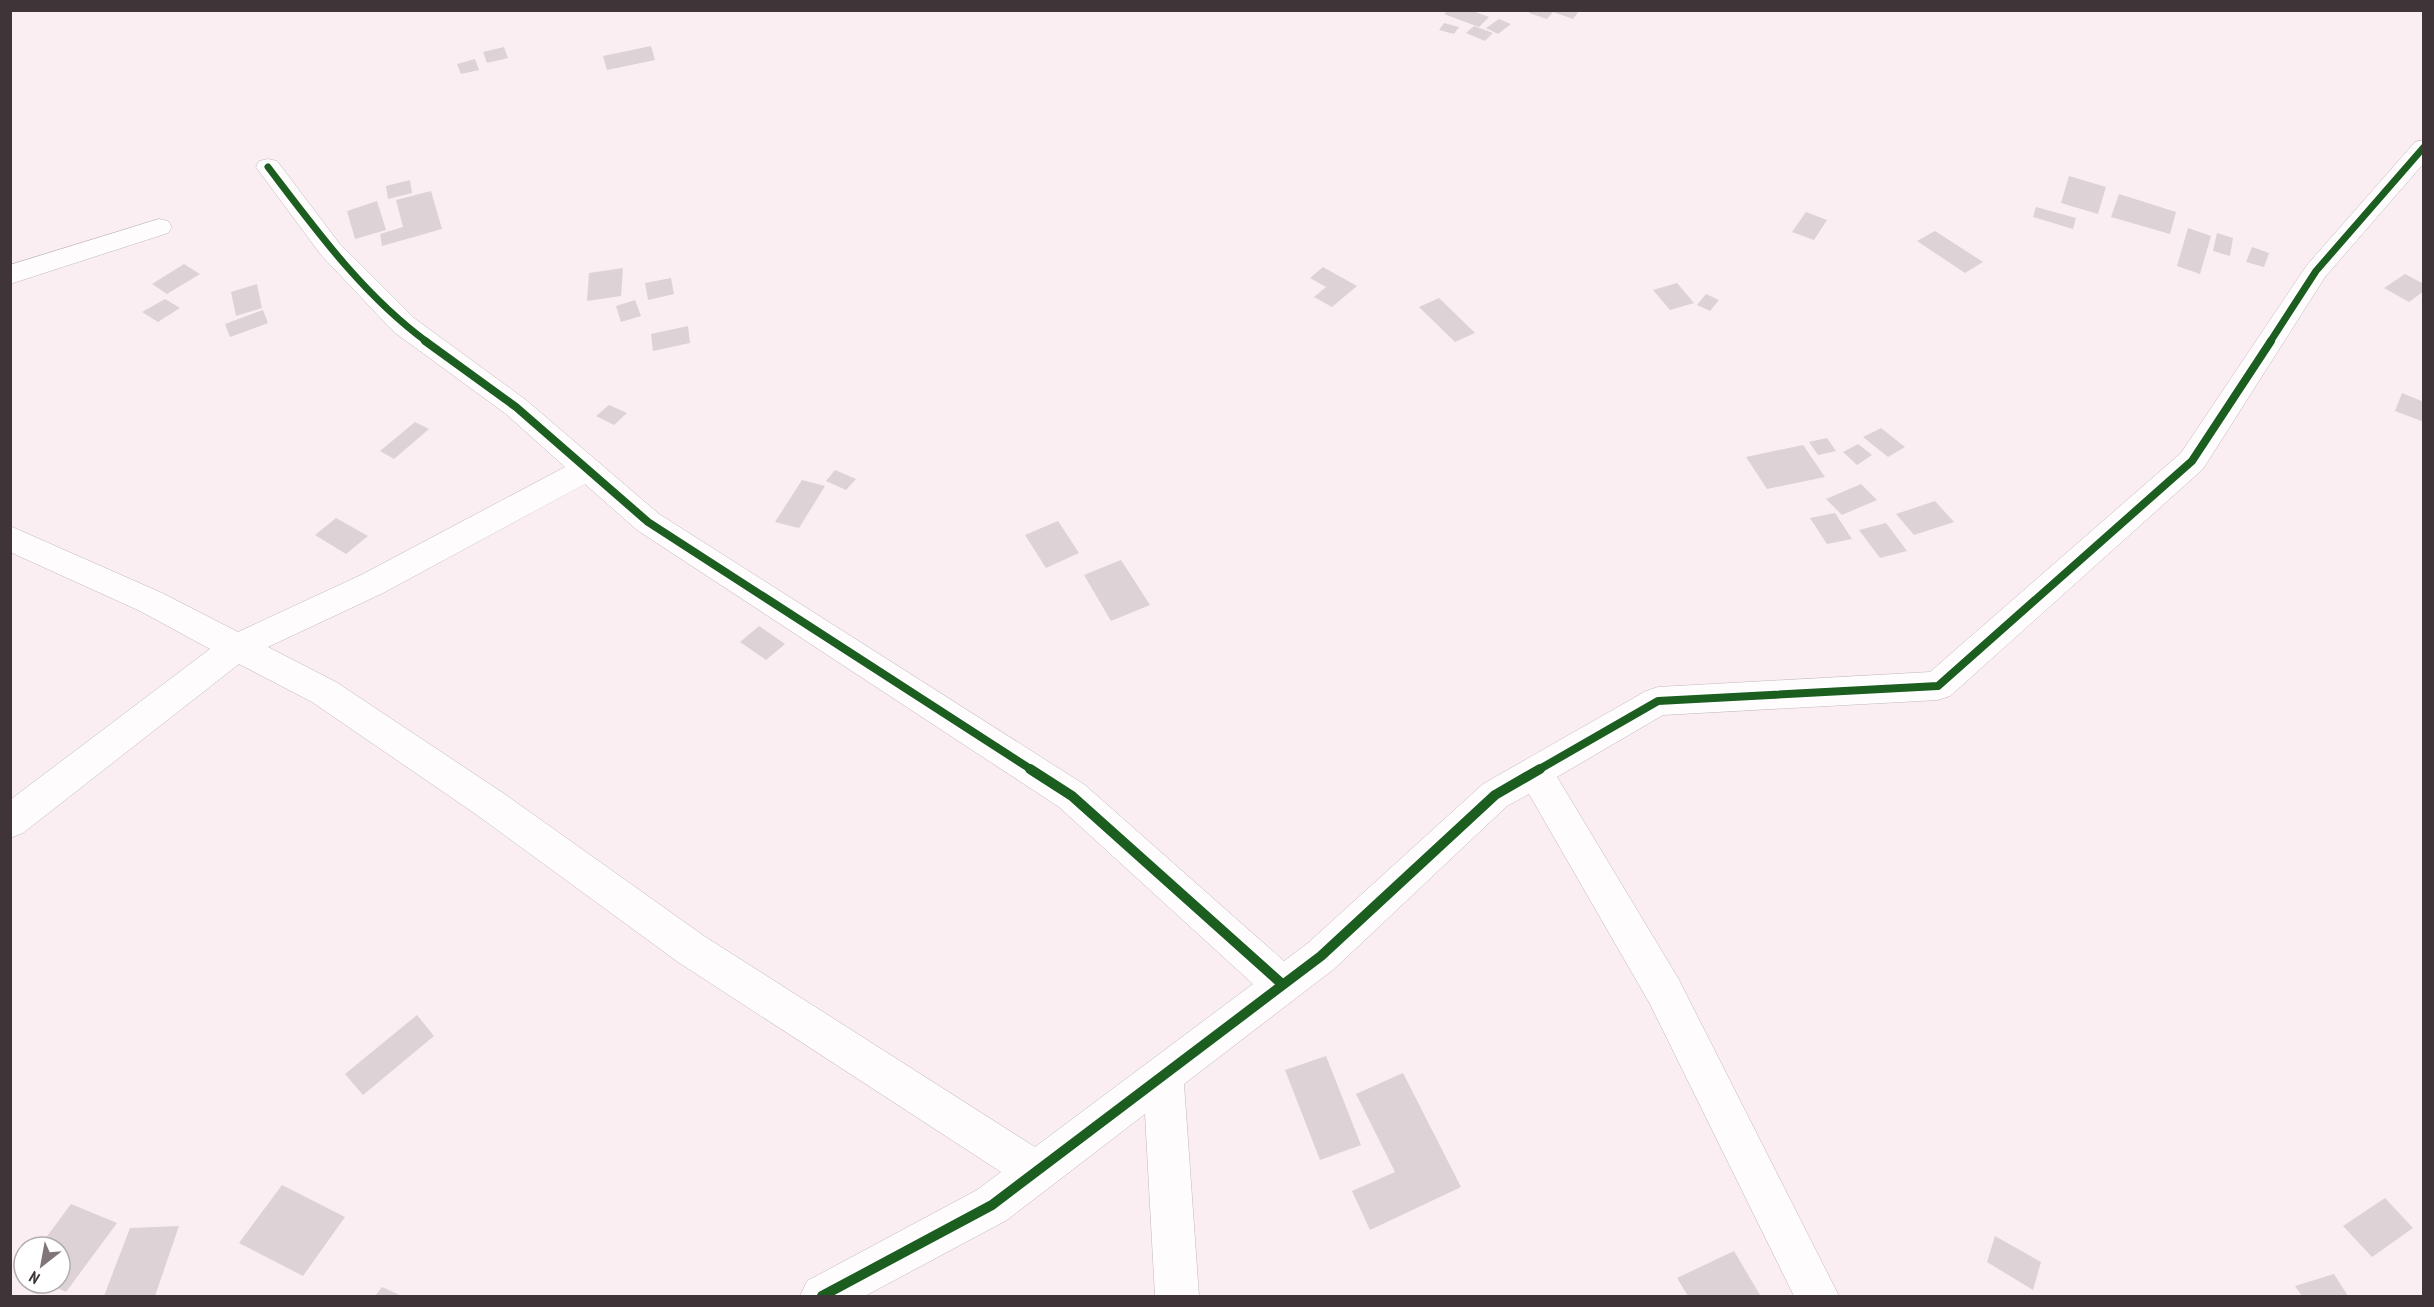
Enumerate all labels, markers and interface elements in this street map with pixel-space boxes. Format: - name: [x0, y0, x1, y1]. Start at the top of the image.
- north arrow: [12, 1235, 72, 1295]
- text: N: [25, 1267, 43, 1289]

